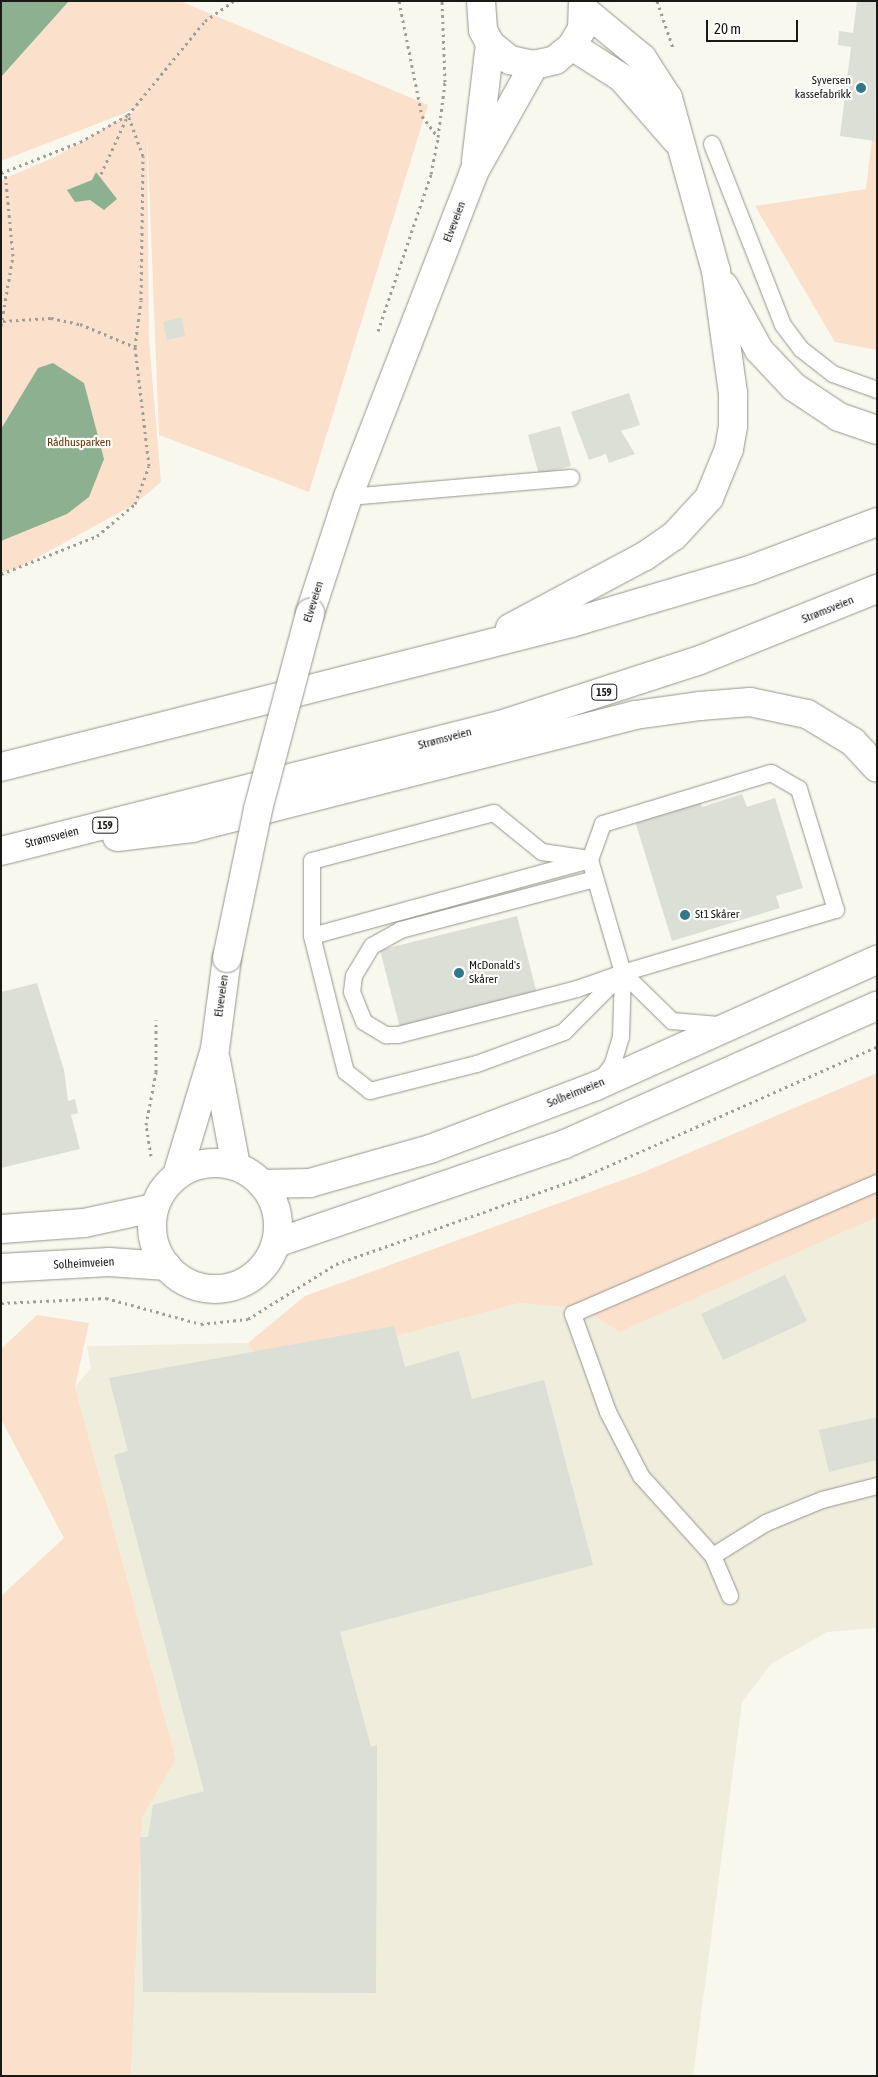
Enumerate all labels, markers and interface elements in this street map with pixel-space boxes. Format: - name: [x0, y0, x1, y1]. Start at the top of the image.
- scale bar: [708, 10, 800, 42]
- text: 20 m: [714, 20, 741, 37]
- place label: Syversen kassefabrikk: [795, 74, 851, 102]
- marker: Syversen kassefabrikk: [855, 82, 867, 94]
- street label: Elveveien: [441, 200, 469, 244]
- park label: Rådhusparken: [47, 436, 111, 450]
- street label: Elveveien: [301, 580, 327, 624]
- street label: Strømsveien: [800, 593, 856, 627]
- road number: 159: [590, 684, 618, 700]
- street label: Strømsveien: [417, 725, 473, 753]
- road number: 159: [91, 816, 119, 834]
- street label: Strømsveien: [24, 824, 80, 852]
- place label: St1 Skårer: [695, 908, 739, 922]
- marker: St1 Skårer: [679, 909, 691, 921]
- place label: McDonald's Skårer: [469, 959, 520, 987]
- marker: McDonald's Skårer: [453, 967, 465, 979]
- street label: Elveveien: [212, 974, 232, 1018]
- street label: Solheimveien: [545, 1075, 607, 1111]
- street label: Solheimveien: [53, 1255, 115, 1273]

